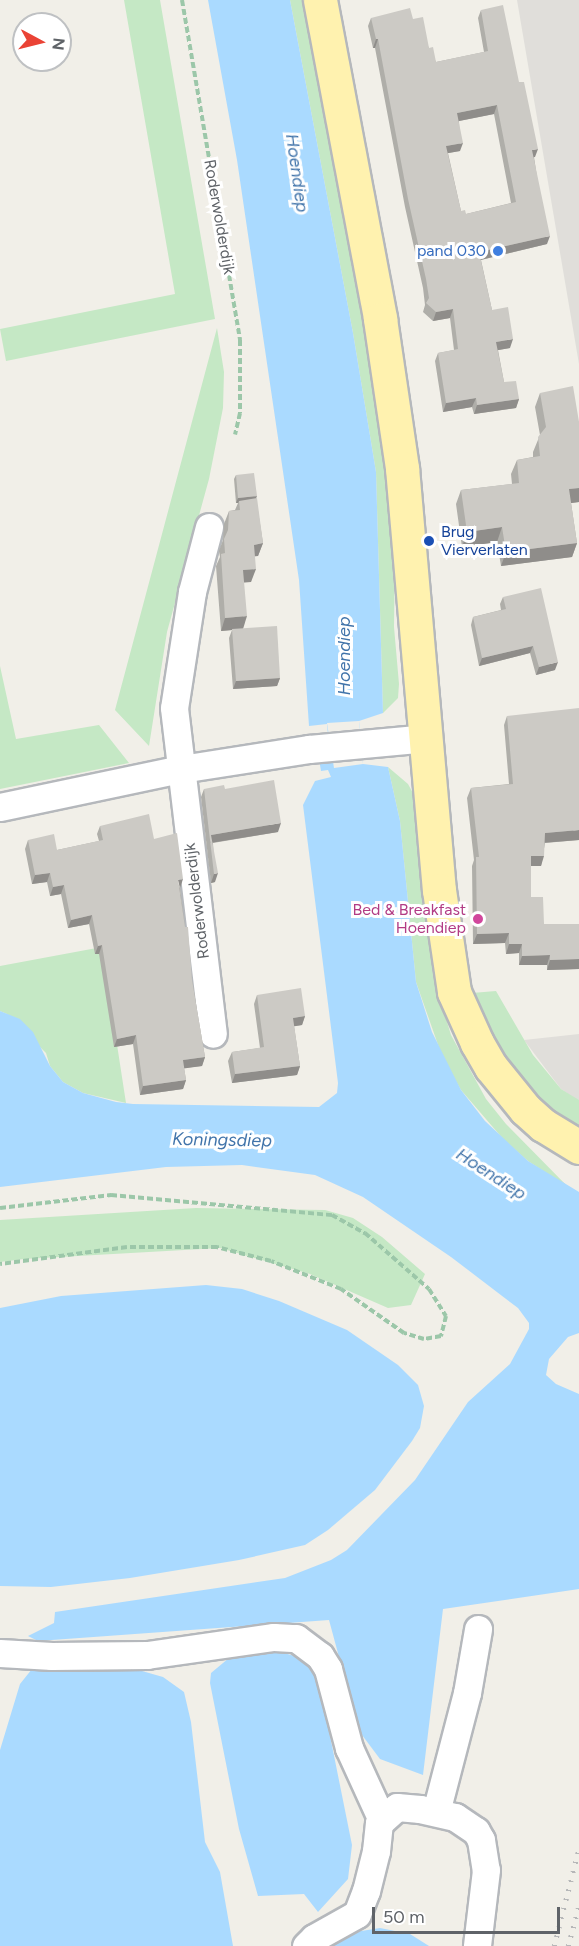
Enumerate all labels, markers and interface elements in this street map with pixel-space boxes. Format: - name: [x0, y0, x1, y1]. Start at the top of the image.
- north arrow: [12, 12, 72, 72]
- text: N: [48, 37, 69, 51]
- water label: Hoendiep: [281, 132, 313, 214]
- street label: Roderwolderdijk: [199, 158, 239, 276]
- place label: pand 030: [417, 241, 486, 261]
- marker: pand 030: [491, 244, 505, 258]
- place label: Brug Vierverlaten: [441, 522, 528, 560]
- marker: Brug Vierverlaten: [422, 534, 436, 548]
- water label: Hoendiep: [333, 616, 355, 696]
- street label: Roderwolderdijk: [180, 842, 214, 960]
- place label: Bed & Breakfast Hoendiep: [353, 900, 466, 938]
- marker: Bed & Breakfast Hoendiep: [471, 912, 485, 926]
- water label: Koningsdiep: [172, 1128, 272, 1152]
- water label: Hoendiep: [452, 1143, 530, 1205]
- scale bar: [375, 1895, 562, 1933]
- text: 50 m: [383, 1906, 425, 1928]

